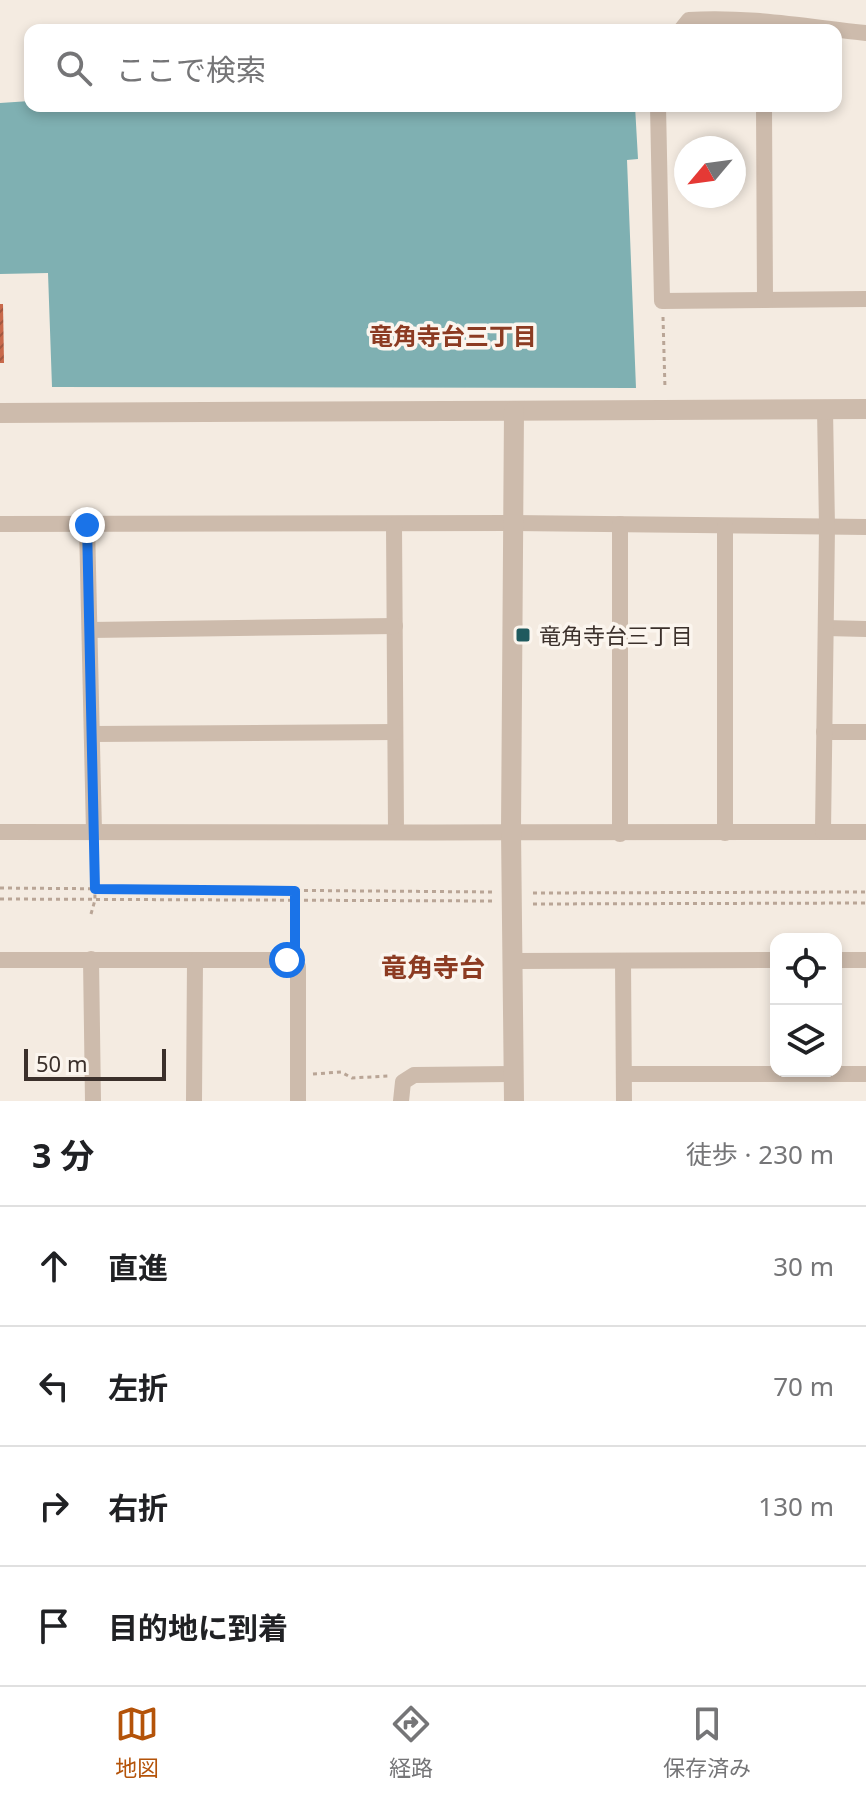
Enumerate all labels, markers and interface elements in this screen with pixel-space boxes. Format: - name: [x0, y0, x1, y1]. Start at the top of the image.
- search box: [24, 24, 842, 112]
- icon: search: [52, 46, 96, 90]
- text: ここで検索: [116, 49, 266, 90]
- north arrow: [674, 136, 746, 208]
- district label: 竜角寺台三丁目: [369, 319, 537, 352]
- route end: [69, 507, 105, 543]
- place label: 竜角寺台三丁目: [539, 620, 693, 650]
- marker: 竜角寺台三丁目: [514, 626, 532, 644]
- map controls: [770, 933, 842, 1077]
- button: locate: [770, 933, 842, 1005]
- route start: [269, 942, 305, 978]
- district label: 竜角寺台: [381, 949, 485, 985]
- button: layers: [770, 1005, 842, 1077]
- scale bar: [24, 1045, 166, 1081]
- text: 50 m: [36, 1048, 87, 1078]
- text: 3 分: [32, 1132, 94, 1178]
- text: 徒歩 · 230 m: [686, 1136, 834, 1172]
- icon: ahead: [32, 1244, 76, 1288]
- text: 直進: [108, 1247, 168, 1288]
- text: 30 m: [773, 1248, 834, 1284]
- icon: left: [32, 1364, 76, 1408]
- text: 左折: [108, 1367, 168, 1408]
- text: 70 m: [773, 1368, 834, 1404]
- icon: right: [32, 1484, 76, 1528]
- text: 右折: [108, 1487, 168, 1528]
- text: 130 m: [758, 1488, 834, 1524]
- icon: arrive: [32, 1604, 76, 1648]
- text: 目的地に到着: [108, 1607, 288, 1648]
- tab: 地図: [115, 1702, 159, 1782]
- tab: 経路: [389, 1702, 433, 1782]
- tab: 保存済み: [663, 1702, 751, 1782]

